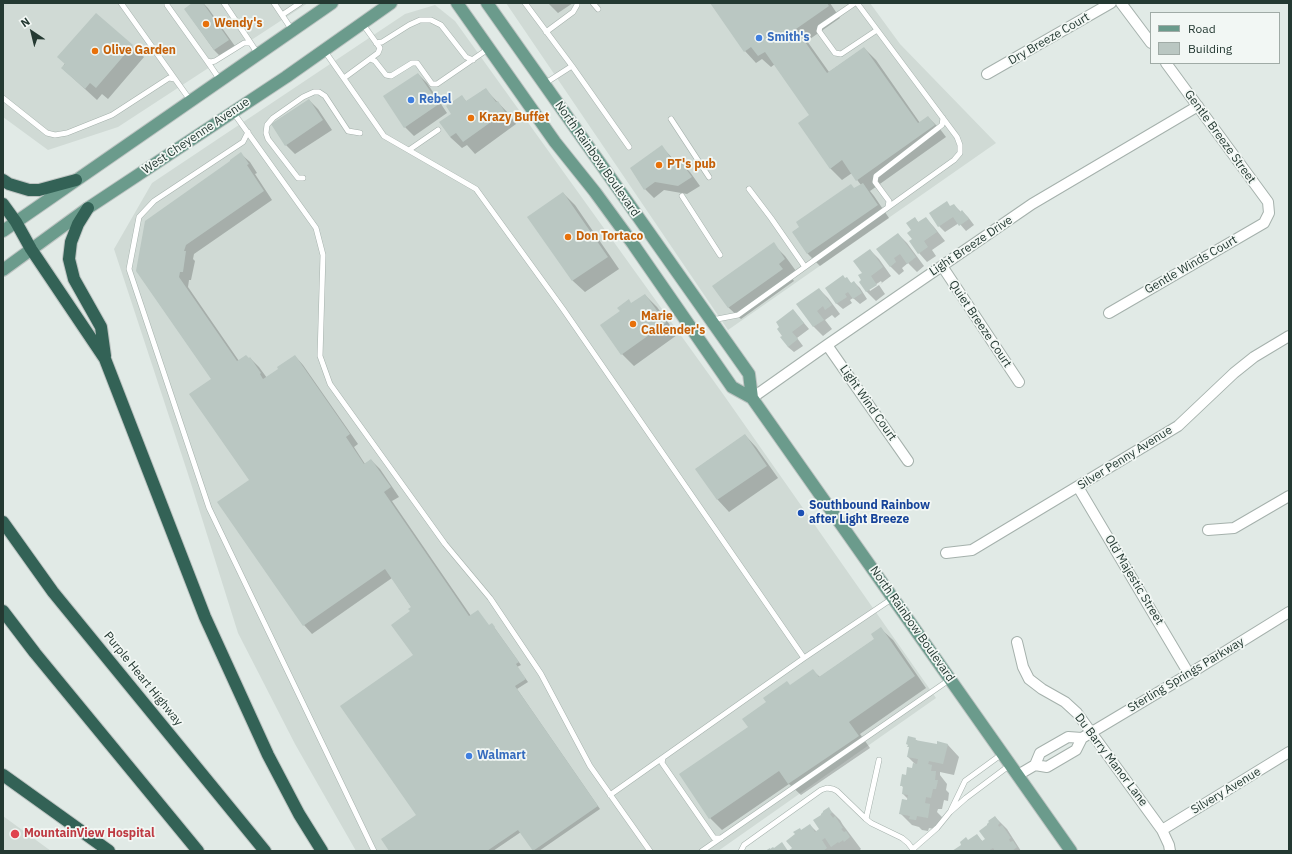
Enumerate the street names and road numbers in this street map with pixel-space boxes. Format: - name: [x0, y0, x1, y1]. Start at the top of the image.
- street label: Dry Breeze Court: [1006, 10, 1092, 68]
- street label: Gentle Breeze Street: [1181, 88, 1259, 186]
- street label: West Cheyenne Avenue: [140, 95, 252, 177]
- street label: North Rainbow Boulevard: [552, 99, 642, 219]
- street label: Light Breeze Drive: [927, 213, 1015, 279]
- street label: Gentle Winds Court: [1142, 233, 1240, 297]
- street label: Quiet Breeze Court: [946, 278, 1014, 370]
- street label: Light Wind Court: [837, 362, 899, 444]
- street label: Silver Penny Avenue: [1075, 423, 1175, 493]
- street label: Old Majestic Street: [1102, 533, 1166, 627]
- street label: North Rainbow Boulevard: [867, 564, 957, 684]
- street label: Purple Heart Highway: [101, 629, 185, 729]
- street label: Sterling Springs Parkway: [1125, 635, 1247, 715]
- street label: Du Barry Manor Lane: [1071, 711, 1151, 809]
- street label: Silvery Avenue: [1188, 765, 1264, 817]

